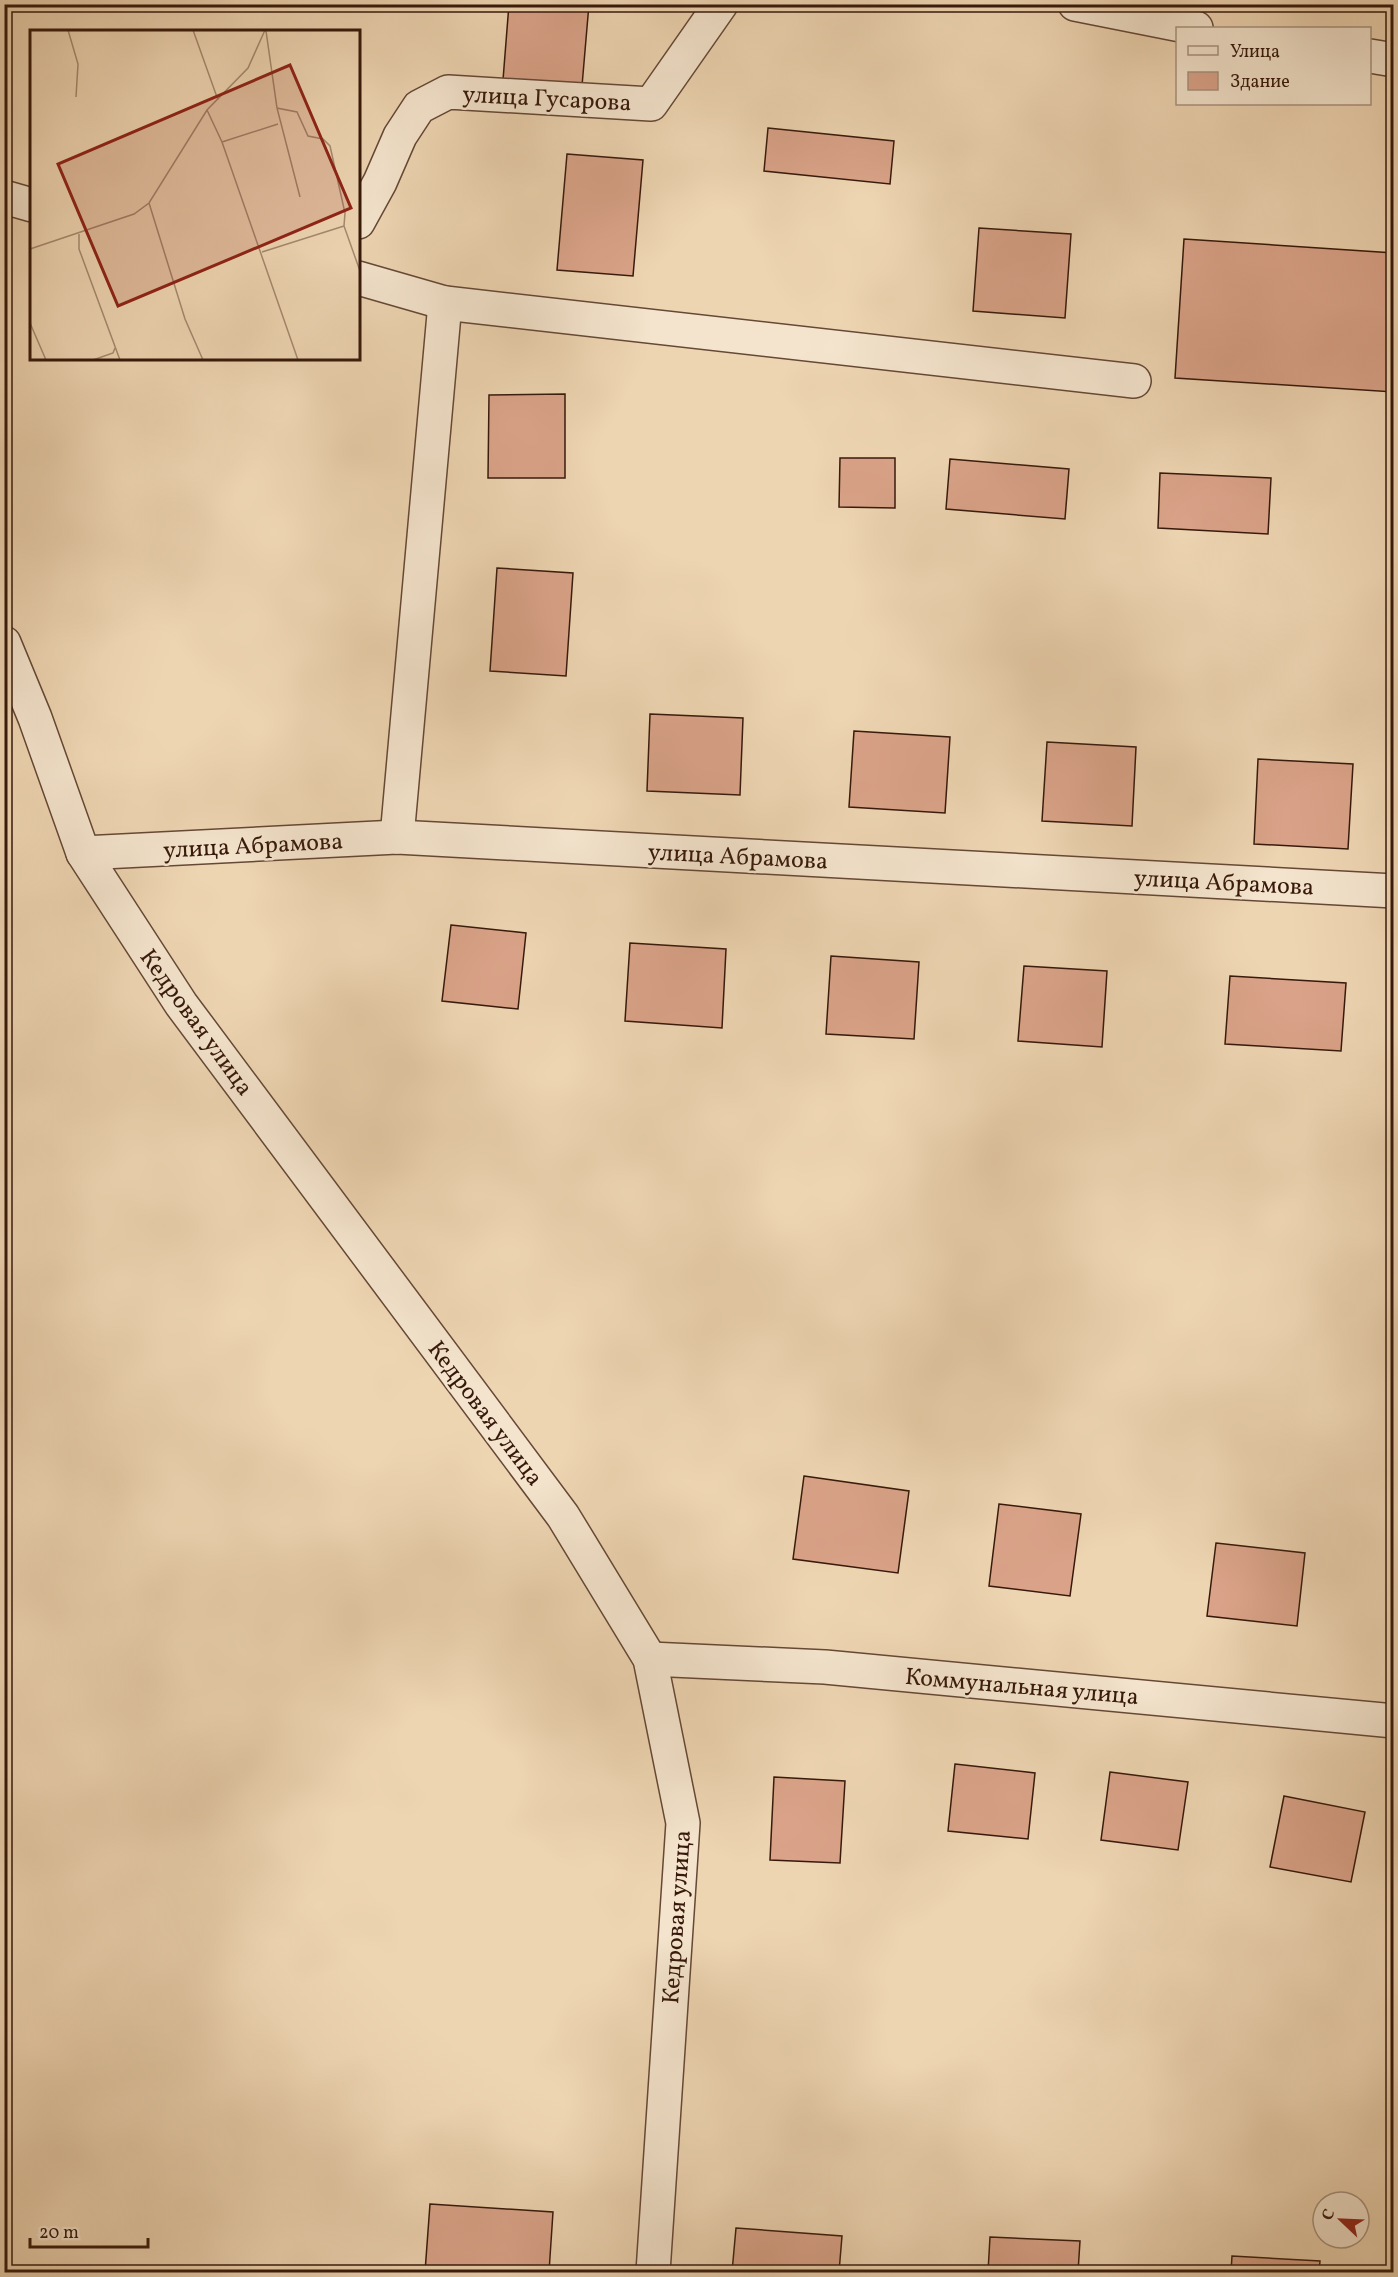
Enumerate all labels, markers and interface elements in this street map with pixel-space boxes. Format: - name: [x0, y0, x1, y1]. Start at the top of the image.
- legend: [1176, 27, 1371, 105]
- inset map: [30, 30, 360, 360]
- text: Улица: [1230, 40, 1280, 65]
- text: Здание: [1230, 70, 1290, 95]
- street label: улица Гусарова: [462, 79, 632, 121]
- street label: улица Абрамова: [162, 825, 344, 869]
- street label: улица Абрамова: [647, 836, 829, 880]
- street label: улица Абрамова: [1133, 862, 1315, 906]
- street label: Кедровая улица: [130, 943, 260, 1104]
- street label: Кедровая улица: [418, 1334, 550, 1494]
- street label: Коммунальная улица: [904, 1661, 1140, 1715]
- street label: Кедровая улица: [655, 1829, 701, 2005]
- north arrow: [1311, 2190, 1371, 2250]
- text: С: [1317, 2206, 1341, 2224]
- scale bar: [30, 2211, 148, 2249]
- text: 20 m: [39, 2221, 79, 2246]

